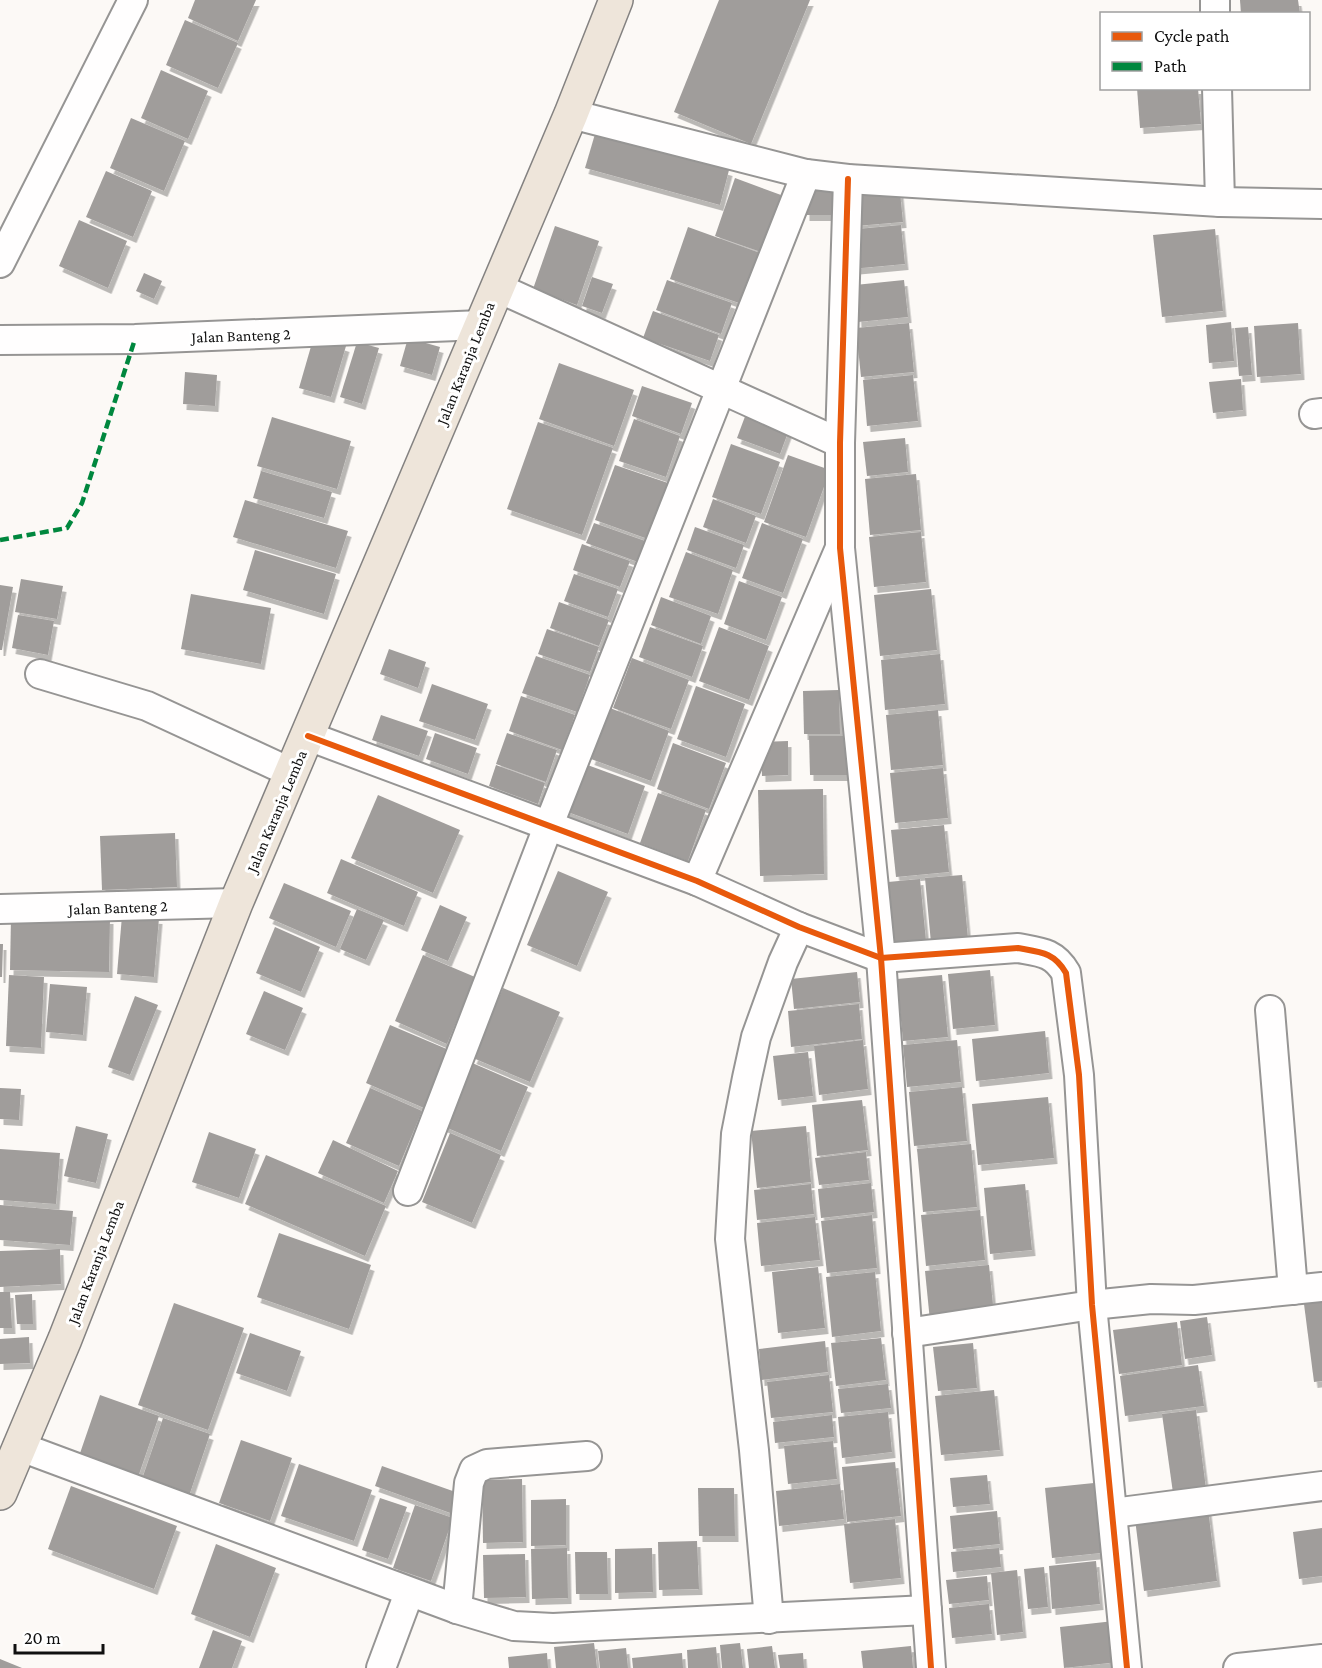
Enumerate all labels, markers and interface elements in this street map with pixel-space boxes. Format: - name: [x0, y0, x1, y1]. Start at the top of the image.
- legend: [1100, 12, 1310, 90]
- text: Cycle path: [1154, 26, 1230, 46]
- text: Path: [1154, 56, 1187, 76]
- street label: Jalan Karanja Lemba: [432, 299, 499, 429]
- street label: Jalan Banteng 2: [189, 325, 291, 347]
- street label: Jalan Karanja Lemba: [242, 747, 311, 877]
- street label: Jalan Banteng 2: [66, 897, 168, 919]
- street label: Jalan Karanja Lemba: [63, 1197, 128, 1329]
- scale bar: [15, 1617, 104, 1655]
- text: 20 m: [24, 1628, 61, 1648]

